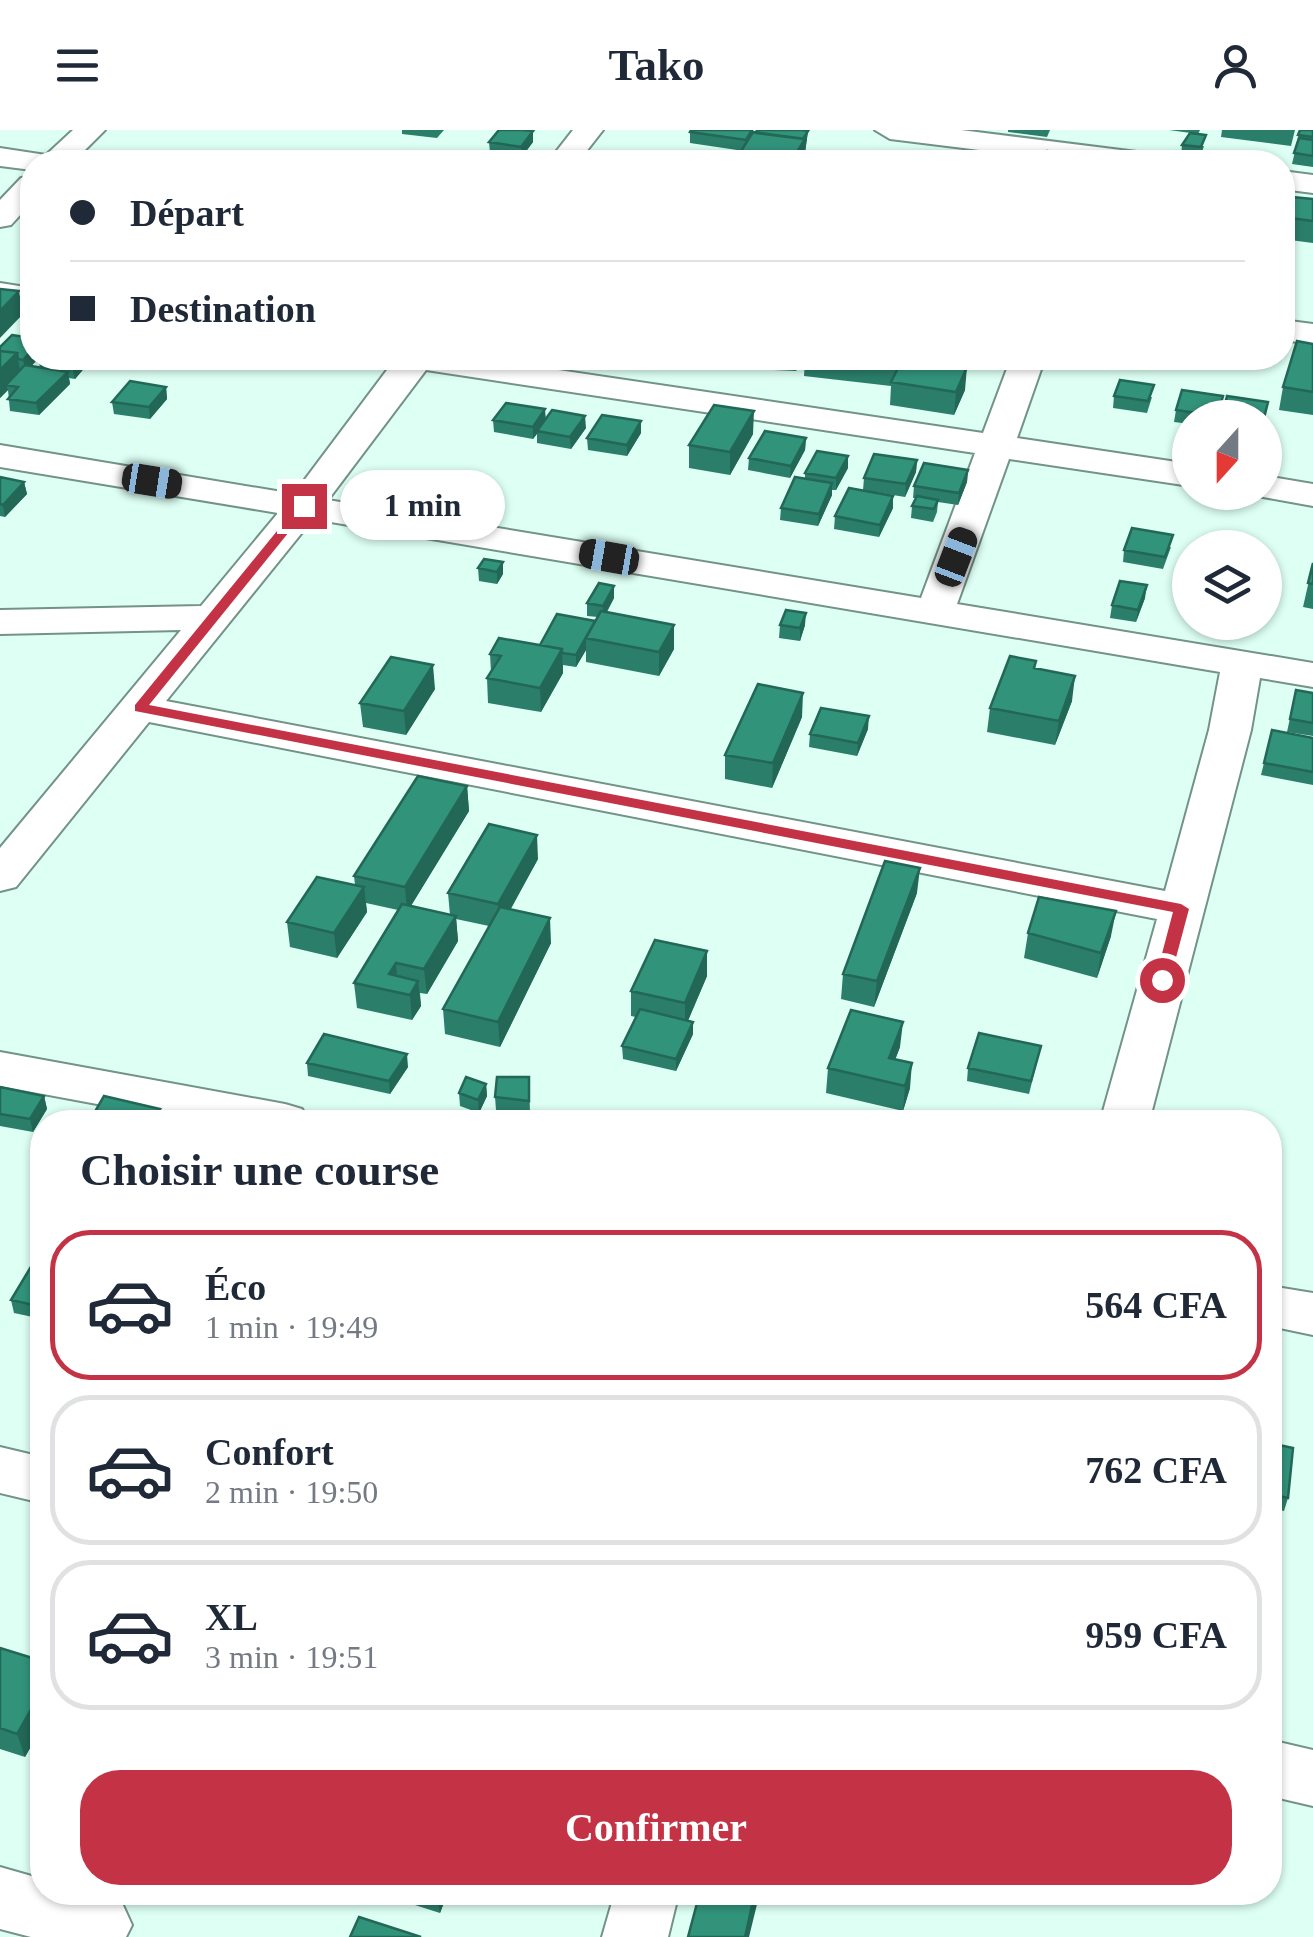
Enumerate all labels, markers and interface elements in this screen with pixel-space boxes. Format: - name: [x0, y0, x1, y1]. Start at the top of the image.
- icon: menu: [50, 38, 105, 93]
- icon: person: [1208, 38, 1263, 93]
- text: Tako: [609, 40, 704, 90]
- text: Départ: [130, 192, 244, 234]
- text: Destination: [130, 288, 316, 330]
- north arrow: [1172, 400, 1282, 510]
- map controls: [1172, 400, 1282, 640]
- car: [120, 461, 184, 501]
- callout: 1 min: [339, 471, 504, 541]
- route end: [282, 484, 327, 529]
- text: 1 min: [384, 487, 461, 523]
- car: [931, 524, 981, 590]
- button: layers: [1172, 530, 1282, 640]
- car: [577, 537, 641, 577]
- route start: [1140, 958, 1185, 1003]
- text: Choisir une course: [80, 1145, 439, 1195]
- icon: car: [85, 1260, 175, 1350]
- text: Éco: [205, 1266, 266, 1308]
- text: 564 CFA: [1085, 1284, 1227, 1326]
- text: 1 min · 19:49: [205, 1309, 378, 1345]
- icon: car: [85, 1425, 175, 1515]
- text: Confort: [205, 1431, 334, 1473]
- text: 762 CFA: [1085, 1449, 1227, 1491]
- text: 2 min · 19:50: [205, 1474, 378, 1510]
- icon: car: [85, 1590, 175, 1680]
- text: XL: [205, 1596, 258, 1638]
- text: 959 CFA: [1085, 1614, 1227, 1656]
- text: 3 min · 19:51: [205, 1639, 378, 1675]
- button: Confirmer: [80, 1770, 1232, 1885]

